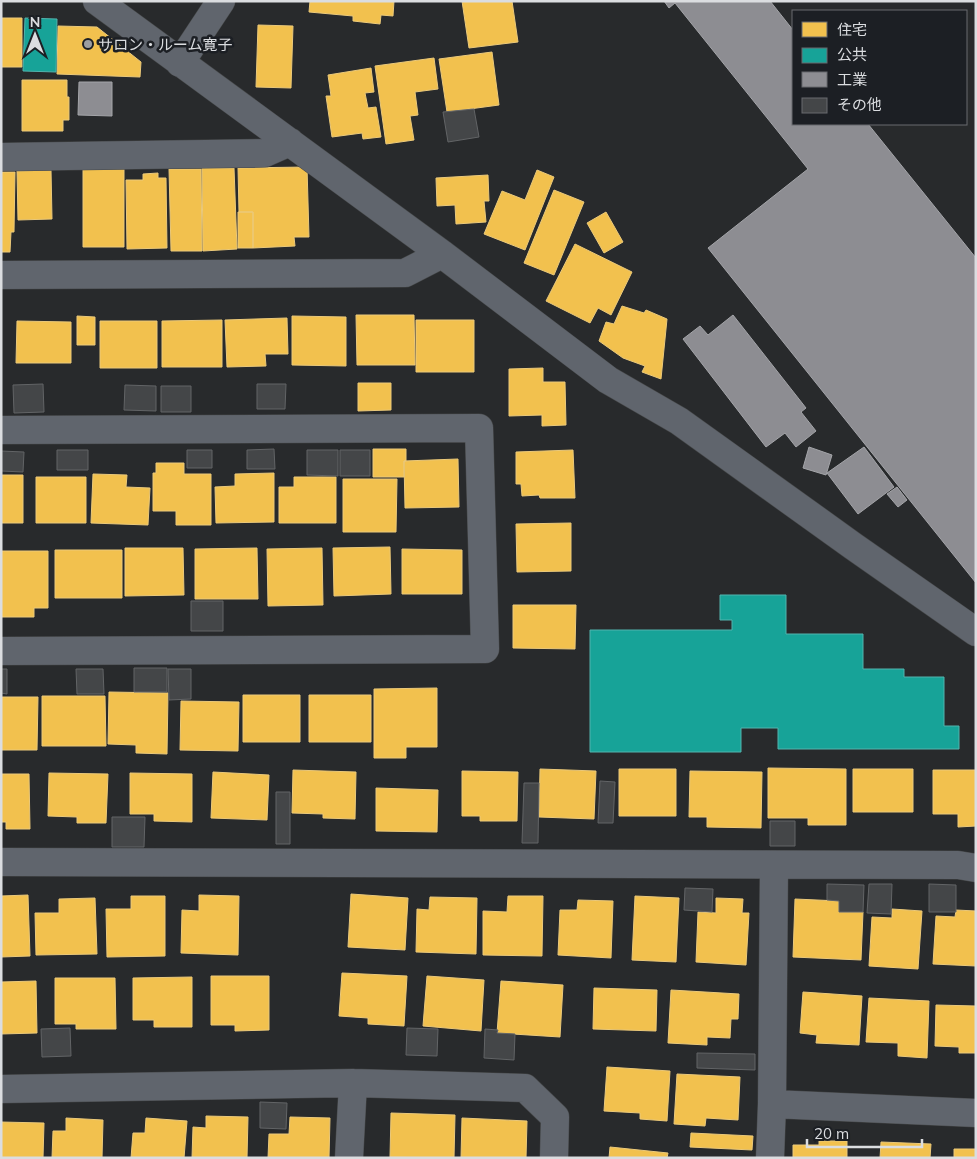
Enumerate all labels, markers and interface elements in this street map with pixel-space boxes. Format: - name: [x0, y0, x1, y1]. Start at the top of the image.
- north arrow: [10, 10, 60, 60]
- legend: [792, 10, 967, 125]
- text: N: [30, 13, 40, 31]
- text: 住宅: [837, 20, 867, 39]
- place label: サロン・ルーム寛子: [98, 35, 233, 54]
- marker: サロン・ルーム寛子: [82, 38, 94, 50]
- text: 公共: [837, 45, 867, 64]
- text: 工業: [837, 70, 867, 89]
- text: その他: [837, 95, 882, 114]
- scale bar: [807, 1116, 922, 1148]
- text: 20 m: [814, 1124, 849, 1143]

